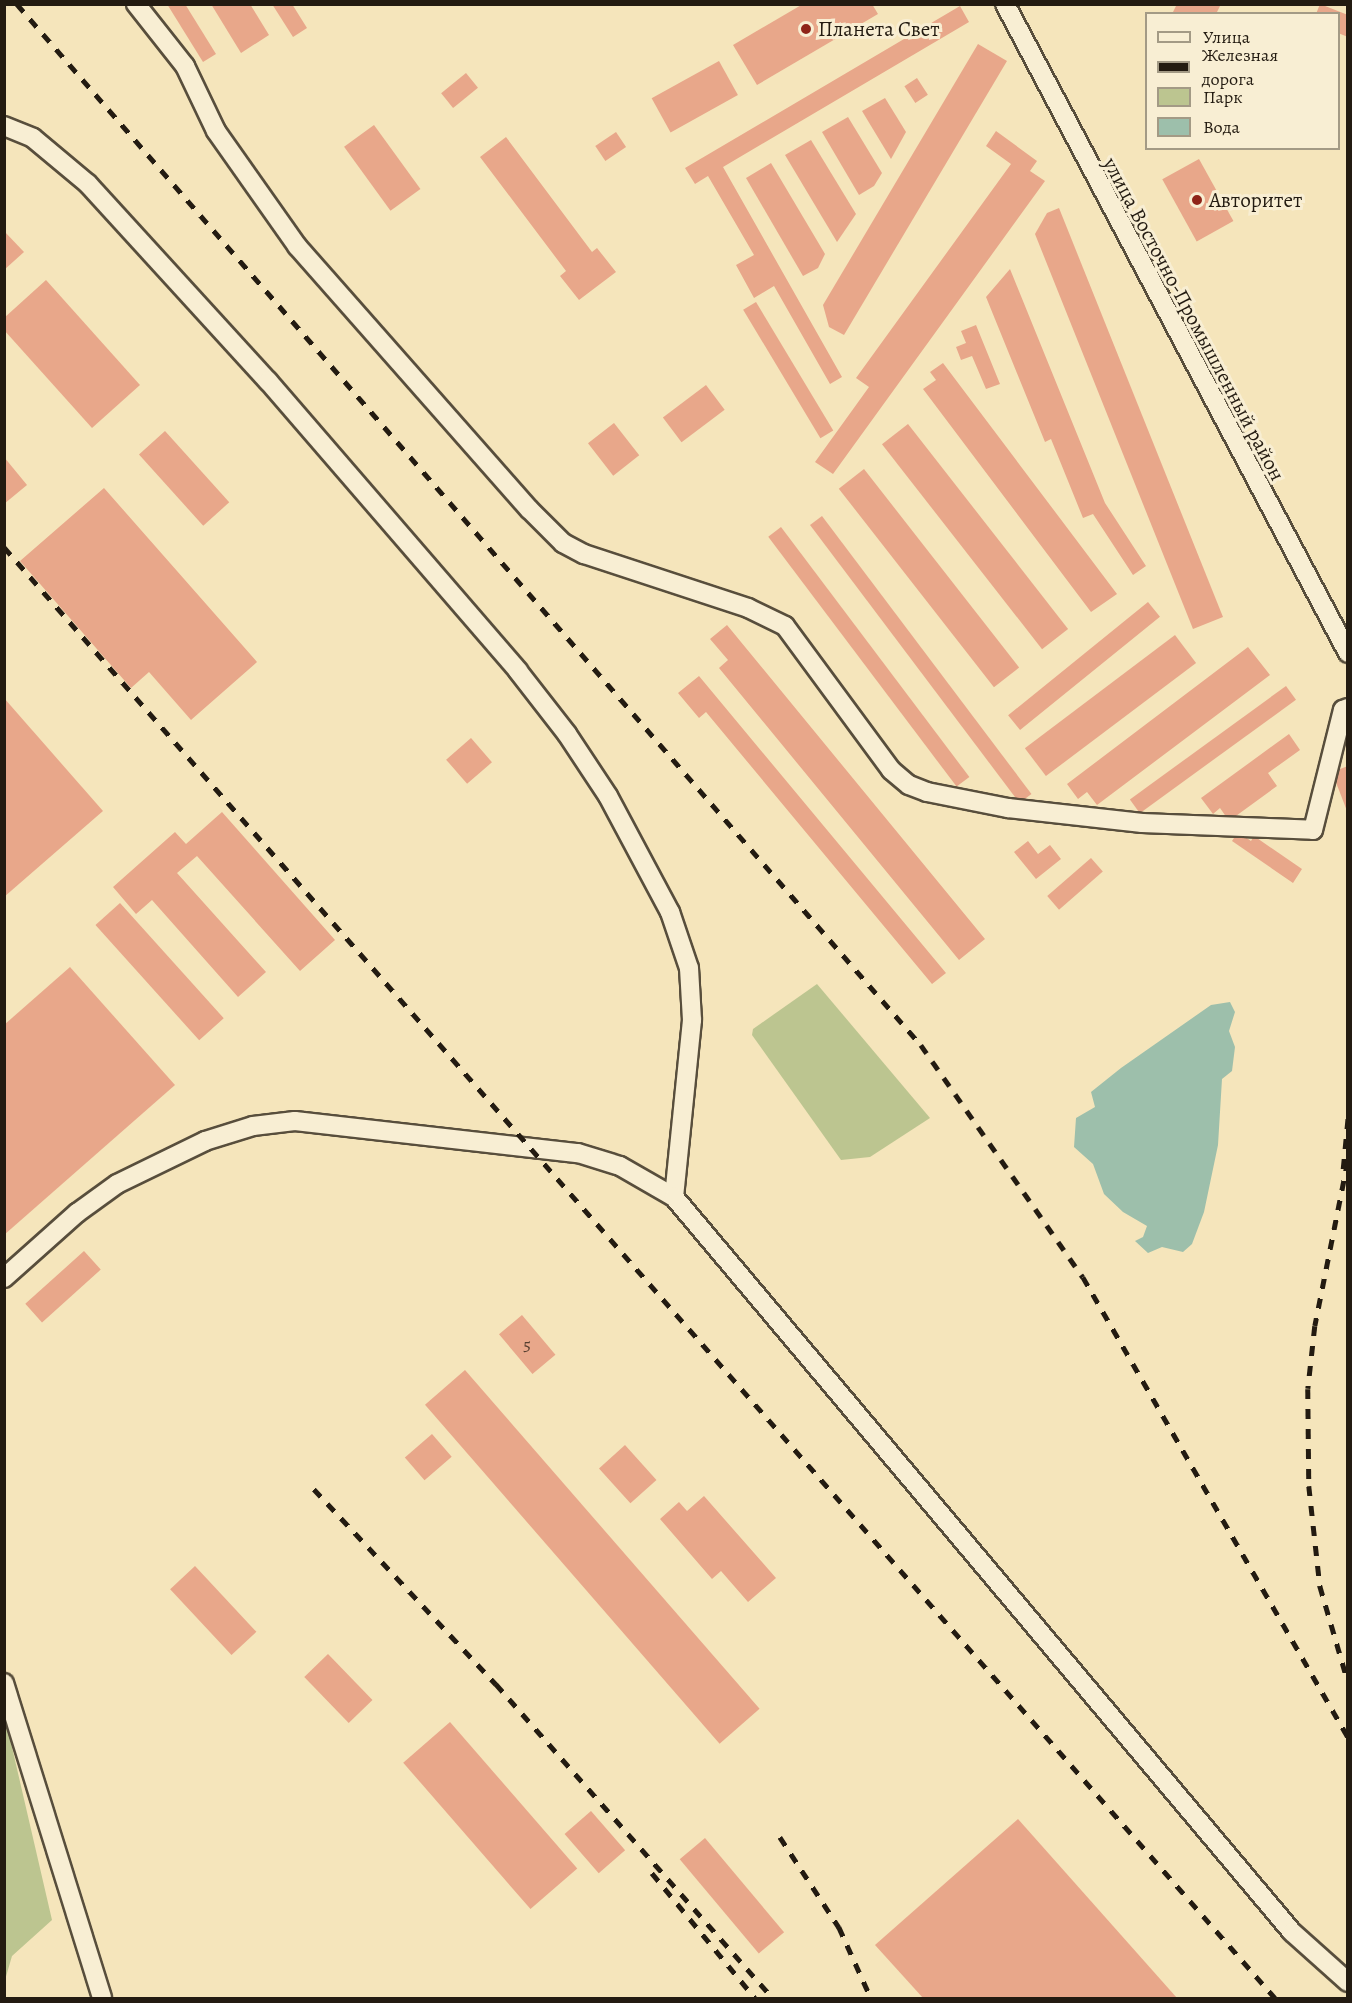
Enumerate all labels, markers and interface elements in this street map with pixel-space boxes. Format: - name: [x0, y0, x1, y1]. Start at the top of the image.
- legend: [1145, 12, 1340, 150]
- place label: Планета Свет: [818, 16, 940, 42]
- marker: Планета Свет: [799, 22, 813, 36]
- text: Улица: [1203, 25, 1250, 49]
- text: Железная дорога: [1202, 43, 1278, 91]
- text: Парк: [1203, 85, 1243, 109]
- text: Вода: [1203, 115, 1240, 139]
- street label: улица Восточно-Промышленный район: [1098, 153, 1290, 485]
- place label: Авторитет: [1209, 187, 1302, 213]
- marker: Авторитет: [1190, 193, 1204, 207]
- house number: 5: [523, 1333, 531, 1355]

